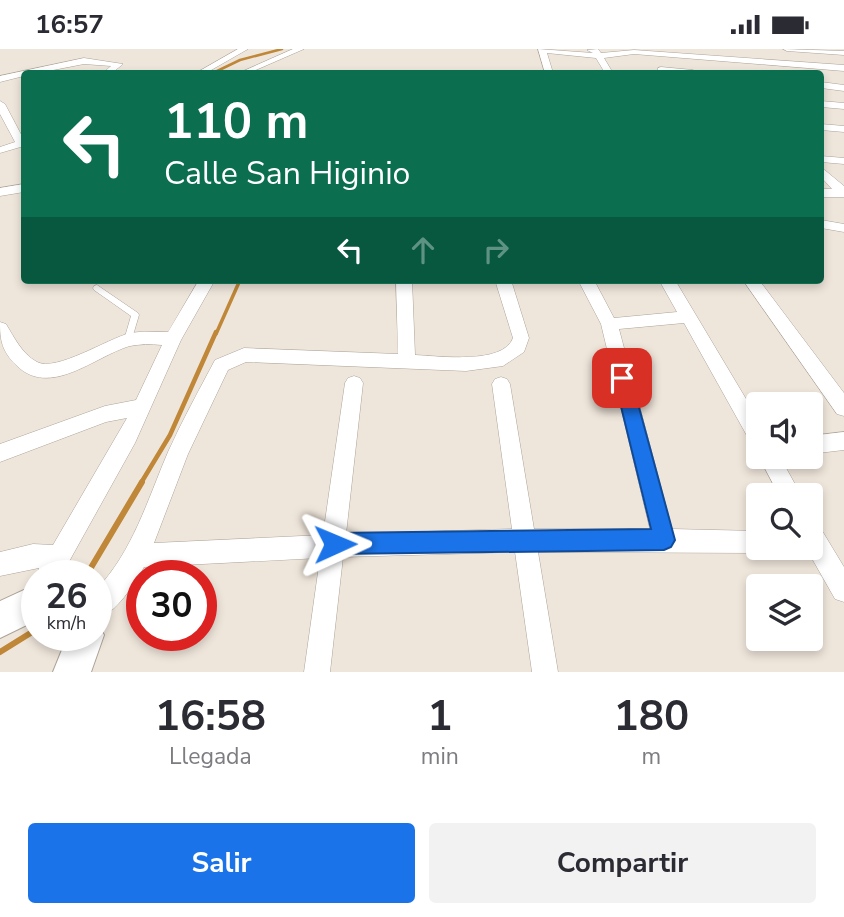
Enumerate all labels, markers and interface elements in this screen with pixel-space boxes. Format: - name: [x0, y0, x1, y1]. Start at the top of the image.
- text: 16:57: [35, 7, 104, 42]
- text: 110 m: [164, 88, 308, 155]
- icon: left: [49, 98, 140, 189]
- text: Calle San Higinio: [164, 152, 410, 195]
- icon: left: [331, 231, 369, 269]
- icon: ahead: [404, 231, 442, 269]
- icon: right: [477, 231, 515, 269]
- pin: [592, 348, 652, 408]
- icon: arrive: [603, 359, 641, 397]
- map controls: [746, 392, 823, 651]
- button: sound: [746, 392, 823, 469]
- button: search: [746, 483, 823, 560]
- position arrow: [298, 507, 372, 581]
- speed limit sign: 30: [126, 560, 217, 651]
- text: 26: [45, 573, 88, 620]
- button: layers: [746, 574, 823, 651]
- text: km/h: [47, 611, 86, 635]
- text: 16:58: [155, 688, 266, 745]
- text: 1: [427, 688, 452, 745]
- text: 180: [614, 688, 689, 745]
- text: Llegada: [169, 741, 252, 772]
- text: min: [421, 741, 459, 772]
- text: m: [642, 741, 661, 772]
- button: Salir: [28, 823, 415, 903]
- button: Compartir: [429, 823, 816, 903]

